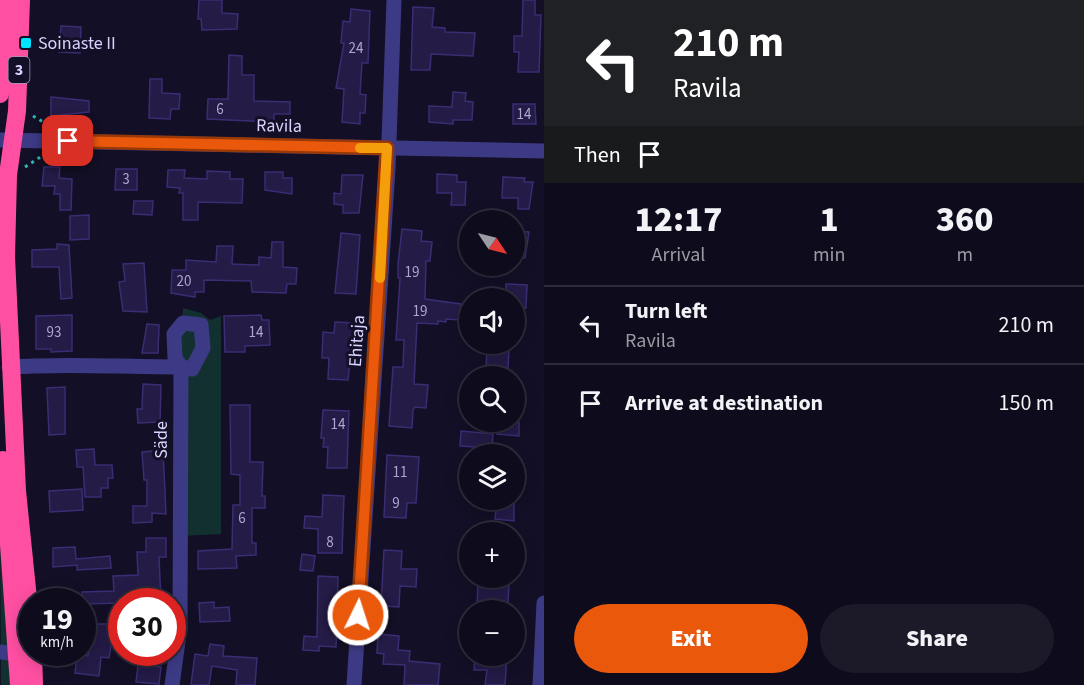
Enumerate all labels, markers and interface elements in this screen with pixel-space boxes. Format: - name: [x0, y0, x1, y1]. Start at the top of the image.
- text: 210 m: [673, 13, 784, 73]
- icon: left: [574, 24, 652, 102]
- place label: Soinaste II: [38, 31, 116, 56]
- marker: Soinaste II: [19, 36, 33, 50]
- house number: 24: [349, 38, 364, 59]
- road number: 3: [8, 57, 29, 83]
- text: Ravila: [673, 69, 742, 108]
- house number: 6: [216, 99, 224, 120]
- house number: 14: [517, 104, 532, 125]
- street label: Ravila: [256, 113, 302, 139]
- pin: [42, 115, 93, 166]
- icon: arrive: [51, 124, 84, 157]
- icon: arrive: [633, 138, 666, 171]
- text: Then: [574, 139, 621, 171]
- house number: 3: [122, 169, 130, 190]
- text: 12:17: [634, 194, 723, 245]
- text: 1: [820, 194, 839, 245]
- text: 360: [936, 194, 994, 245]
- north arrow: [459, 210, 525, 276]
- map controls: [459, 210, 525, 666]
- text: Arrival: [652, 241, 705, 269]
- text: min: [813, 241, 845, 269]
- text: m: [956, 241, 973, 269]
- house number: 19: [405, 262, 419, 283]
- house number: 20: [177, 271, 191, 292]
- button: sound: [459, 288, 525, 354]
- text: Turn left: [625, 295, 707, 327]
- house number: 19: [413, 301, 427, 322]
- icon: left: [574, 309, 607, 342]
- text: 210 m: [999, 309, 1054, 341]
- street label: Ehitaja: [343, 314, 371, 368]
- house number: 93: [47, 322, 61, 343]
- house number: 14: [249, 322, 264, 343]
- text: Ravila: [625, 327, 676, 355]
- button: search: [459, 366, 525, 432]
- icon: arrive: [574, 387, 607, 420]
- text: Arrive at destination: [625, 387, 823, 419]
- text: 150 m: [999, 387, 1054, 419]
- house number: 14: [331, 414, 346, 435]
- street label: Säde: [149, 421, 174, 459]
- button: layers: [459, 444, 525, 510]
- house number: 11: [393, 462, 407, 483]
- house number: 9: [392, 493, 400, 514]
- house number: 6: [238, 508, 246, 529]
- button: +: [459, 522, 525, 588]
- house number: 8: [326, 532, 334, 553]
- position arrow: [326, 583, 390, 647]
- speed limit sign: 30: [108, 588, 186, 666]
- text: 19: [41, 598, 73, 641]
- button: −: [459, 600, 525, 666]
- button: Exit: [574, 604, 808, 673]
- button: Share: [820, 604, 1054, 673]
- text: km/h: [40, 632, 74, 653]

